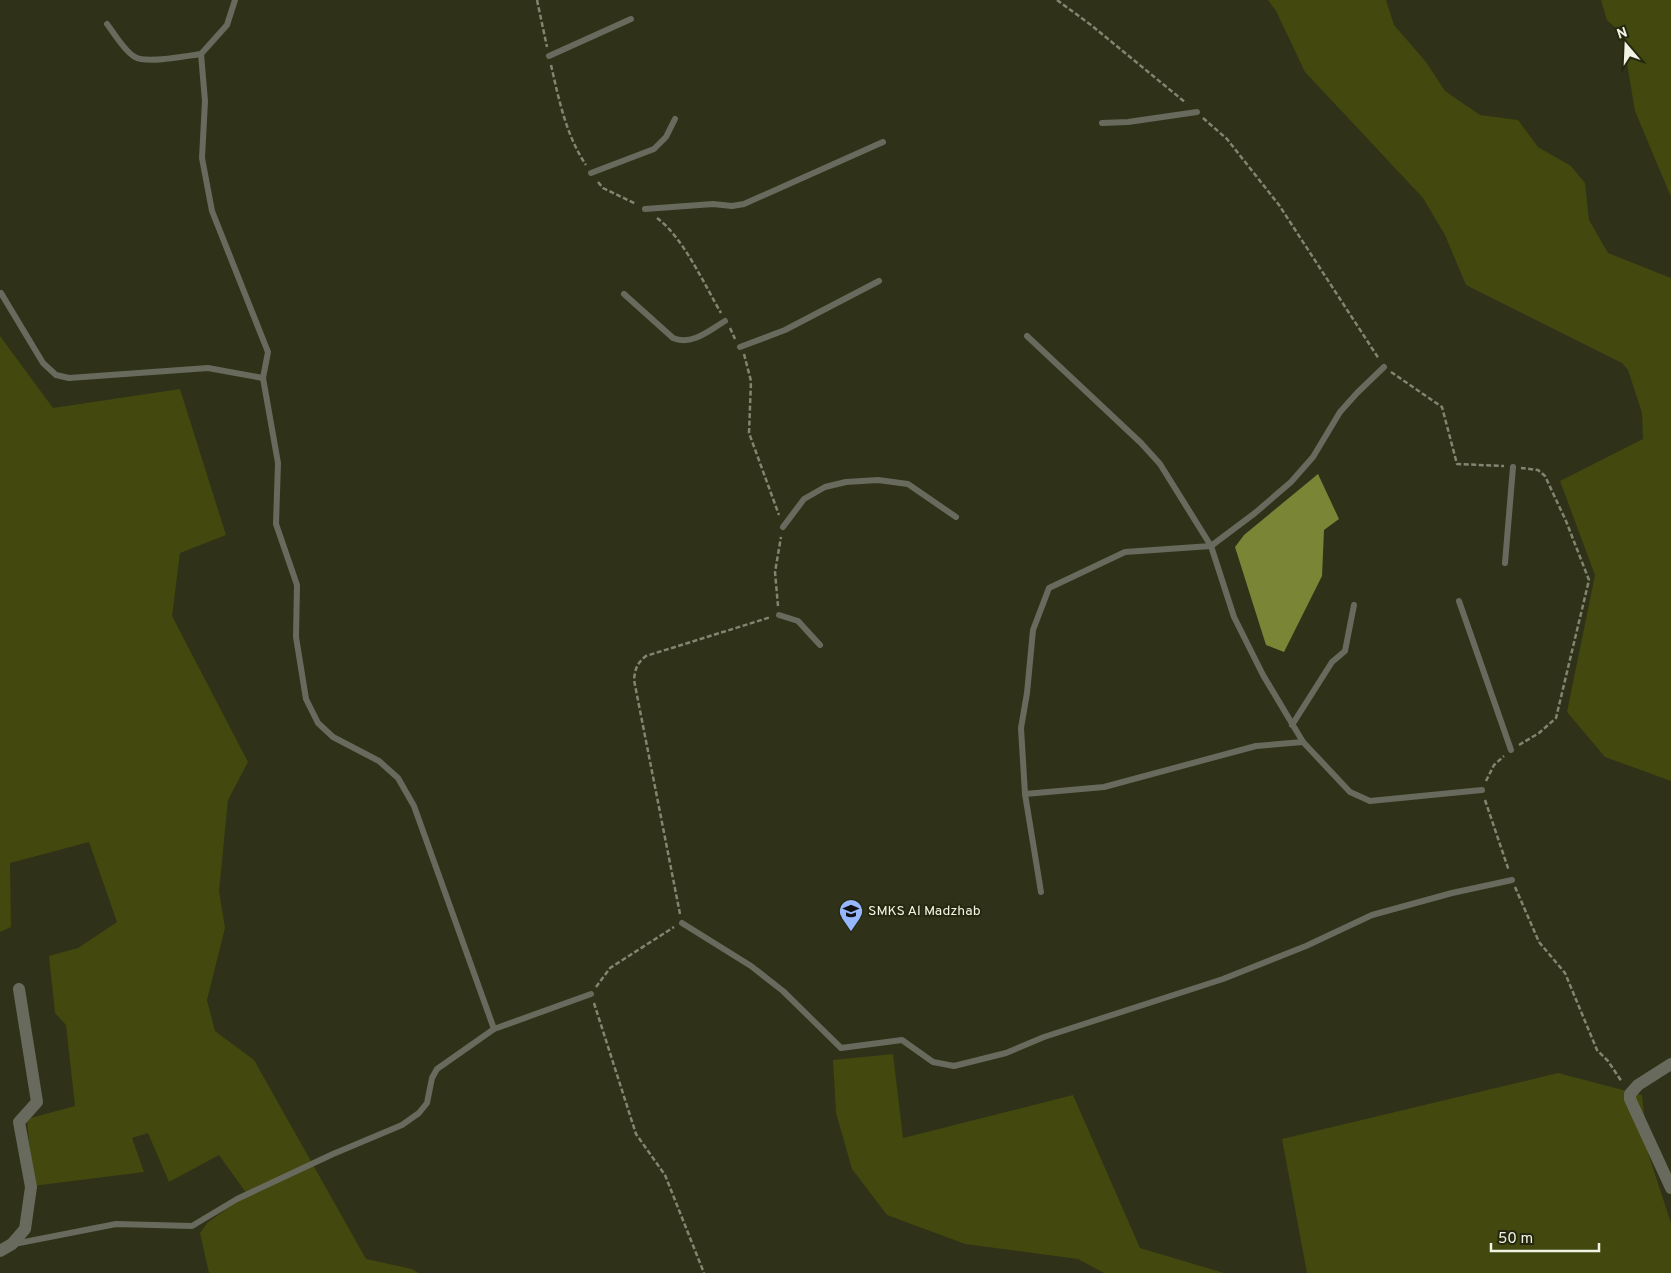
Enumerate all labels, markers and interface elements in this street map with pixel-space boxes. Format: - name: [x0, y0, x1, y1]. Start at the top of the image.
- north arrow: [1601, 20, 1651, 70]
- text: N: [1615, 24, 1630, 44]
- school or university icon: SMKS Al Madzhab: [838, 898, 864, 932]
- place label: SMKS Al Madzhab: [868, 903, 981, 920]
- scale bar: [1491, 1220, 1598, 1252]
- text: 50 m: [1498, 1230, 1533, 1249]

